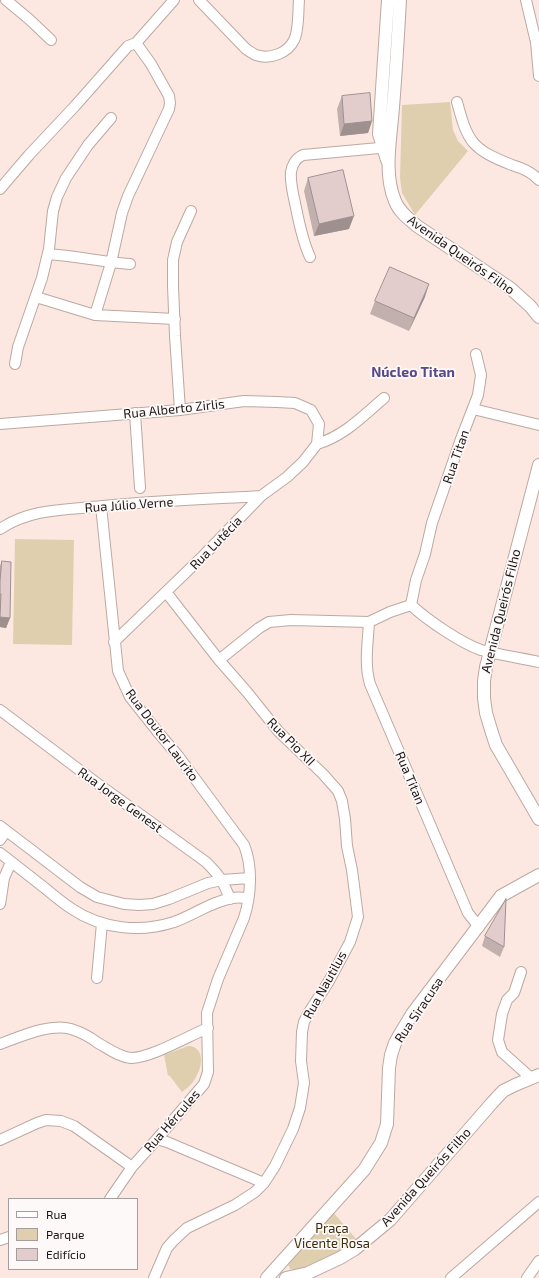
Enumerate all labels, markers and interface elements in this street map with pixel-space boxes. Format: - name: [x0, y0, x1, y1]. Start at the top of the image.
- street label: Avenida Queirós Filho: [404, 212, 518, 298]
- district label: Núcleo Titan: [371, 364, 455, 380]
- street label: Rua Alberto Zirlis: [123, 396, 225, 422]
- street label: Rua Titan: [440, 428, 472, 486]
- street label: Rua Júlio Verne: [84, 494, 174, 516]
- street label: Rua Lutécia: [187, 513, 245, 573]
- street label: Avenida Queirós Filho: [478, 547, 524, 675]
- street label: Rua Doutor Laurito: [122, 686, 202, 784]
- street label: Rua Pio XII: [264, 715, 318, 769]
- street label: Rua Titan: [392, 749, 428, 807]
- street label: Rua Jorge Genest: [75, 764, 165, 836]
- street label: Rua Nautilus: [300, 948, 350, 1022]
- street label: Rua Siracusa: [391, 974, 447, 1046]
- street label: Rua Hércules: [141, 1087, 203, 1155]
- street label: Avenida Queirós Filho: [378, 1125, 474, 1229]
- legend: [8, 1198, 138, 1270]
- text: Rua: [46, 1207, 67, 1221]
- park label: Praça Vicente Rosa: [294, 1221, 370, 1252]
- text: Parque: [46, 1227, 84, 1241]
- text: Edifício: [46, 1247, 86, 1261]

